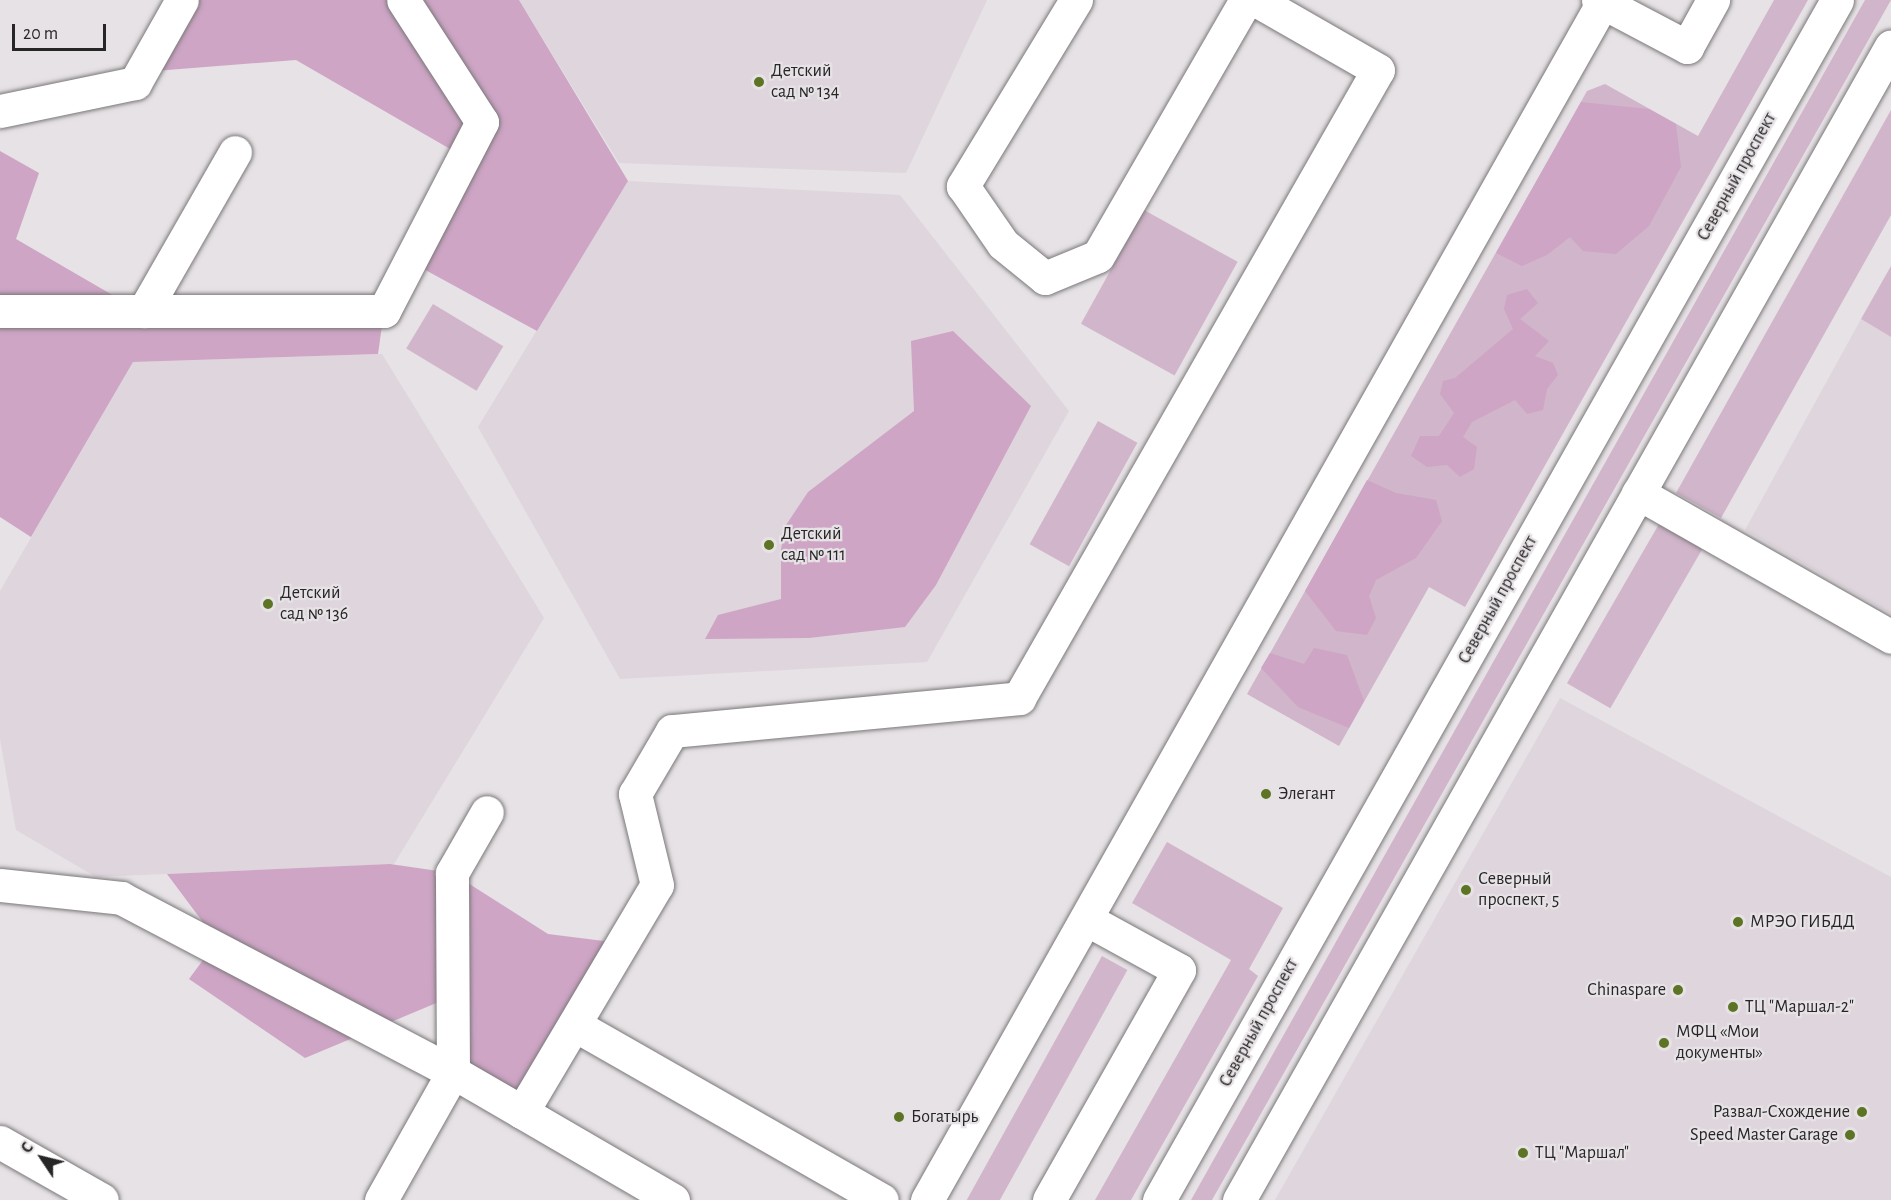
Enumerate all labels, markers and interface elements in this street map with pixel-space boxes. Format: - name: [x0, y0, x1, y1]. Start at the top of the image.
- scale bar: [15, 12, 110, 50]
- text: 20 m: [23, 25, 58, 43]
- place label: Детский сад № 134: [771, 61, 839, 104]
- marker: Детский сад № 134: [752, 75, 766, 89]
- street label: Северный проспект: [1693, 109, 1781, 245]
- place label: Детский сад № 111: [781, 524, 846, 566]
- street label: Северный проспект: [1454, 532, 1542, 668]
- marker: Детский сад № 111: [762, 538, 776, 552]
- place label: Детский сад № 136: [280, 583, 348, 626]
- marker: Детский сад № 136: [261, 597, 275, 611]
- place label: Элегант: [1278, 783, 1335, 805]
- marker: Элегант: [1259, 787, 1273, 801]
- place label: Северный проспект, 5: [1478, 869, 1559, 912]
- marker: Северный проспект, 5: [1459, 883, 1473, 897]
- place label: МРЭО ГИБДД: [1750, 911, 1855, 933]
- marker: МРЭО ГИБДД: [1731, 915, 1745, 929]
- street label: Северный проспект: [1215, 955, 1303, 1091]
- place label: Chinaspare: [1587, 979, 1666, 1001]
- marker: Chinaspare: [1671, 983, 1685, 997]
- place label: ТЦ "Маршал-2": [1745, 996, 1854, 1018]
- marker: ТЦ "Маршал-2": [1726, 1000, 1740, 1014]
- place label: МФЦ «Мои документы»: [1676, 1022, 1763, 1064]
- marker: МФЦ «Мои документы»: [1657, 1036, 1671, 1050]
- place label: Развал-Схождение: [1713, 1101, 1850, 1123]
- marker: Развал-Схождение: [1855, 1105, 1869, 1119]
- place label: Богатырь: [911, 1106, 978, 1128]
- marker: Богатырь: [892, 1110, 906, 1124]
- place label: Speed Master Garage: [1690, 1124, 1838, 1146]
- north arrow: [12, 1128, 72, 1188]
- marker: Speed Master Garage: [1843, 1128, 1857, 1142]
- text: С: [18, 1139, 36, 1156]
- place label: ТЦ "Маршал": [1535, 1142, 1629, 1164]
- marker: ТЦ "Маршал": [1516, 1146, 1530, 1160]

